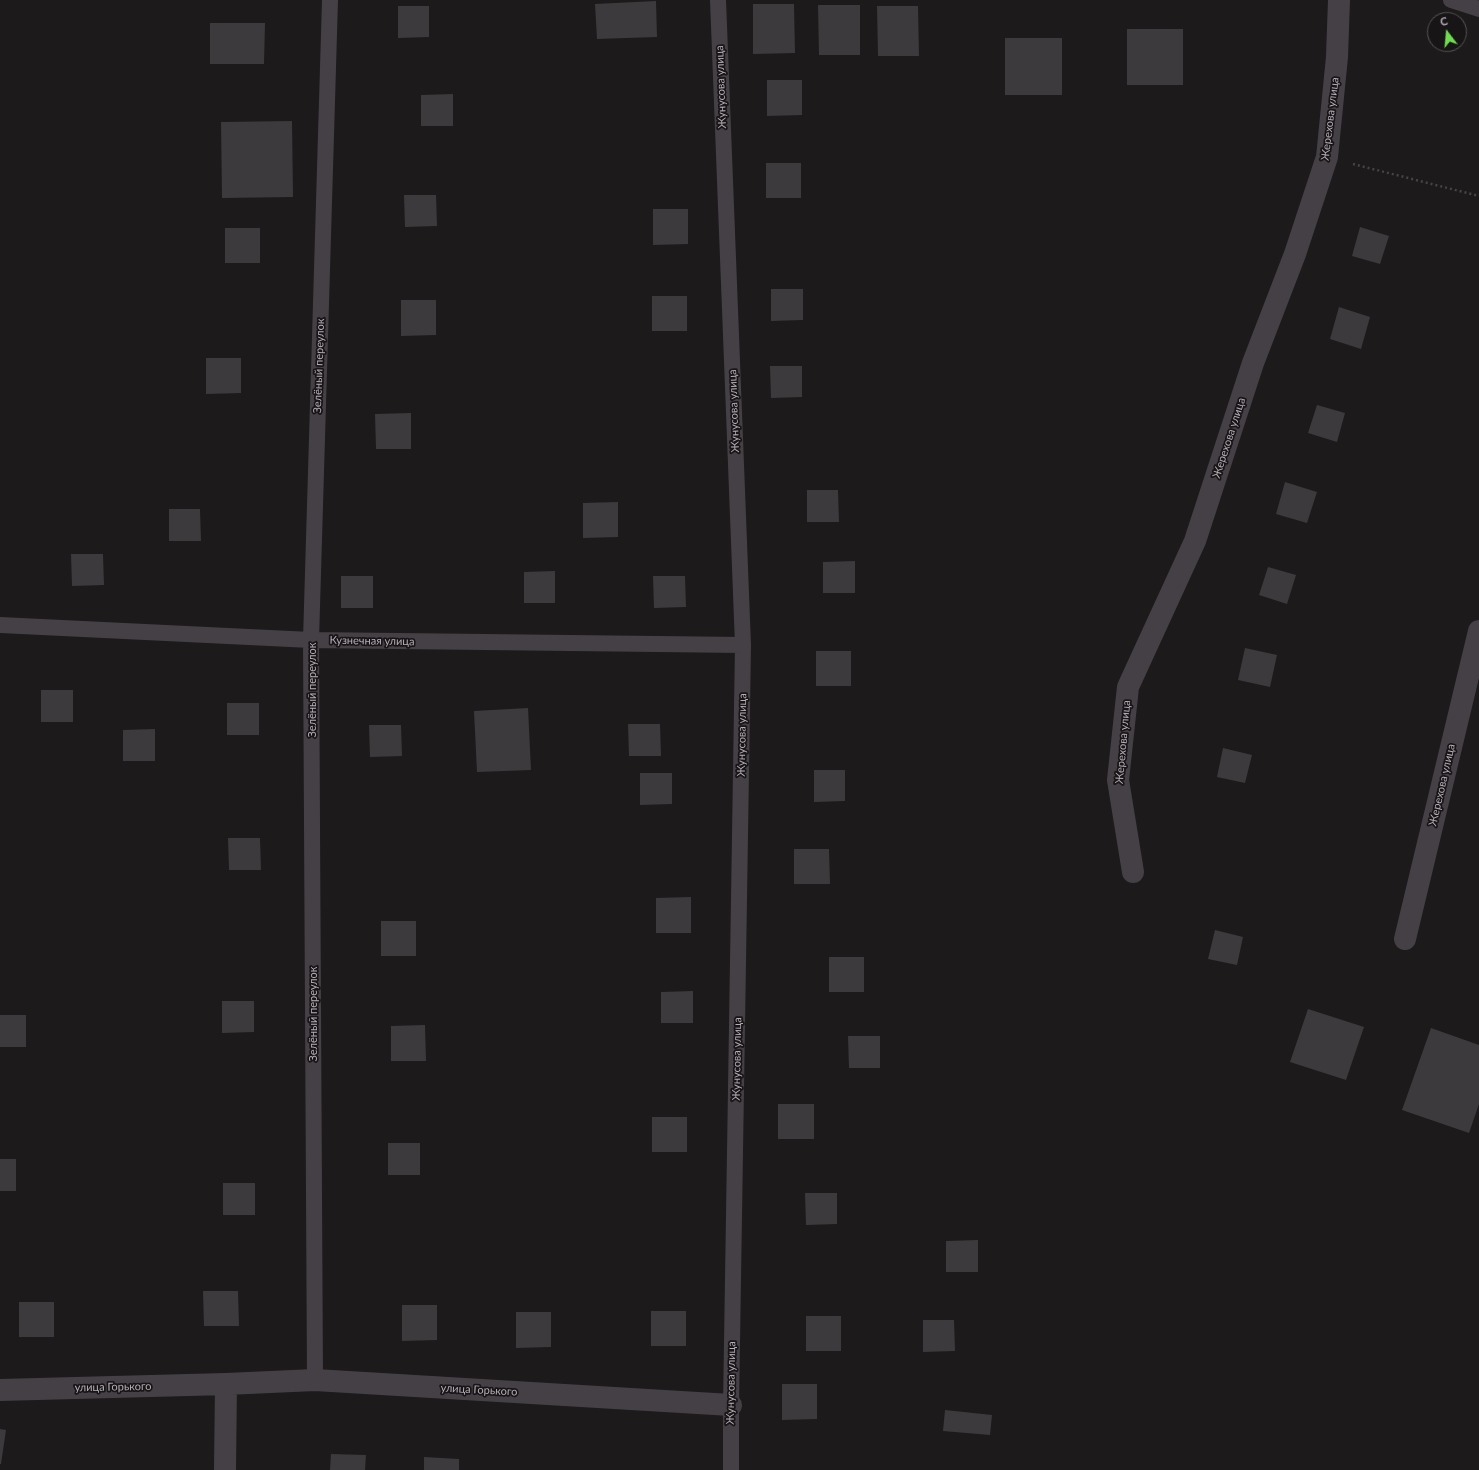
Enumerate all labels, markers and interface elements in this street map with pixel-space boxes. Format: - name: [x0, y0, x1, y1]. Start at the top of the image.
- north arrow: [1427, 12, 1467, 52]
- text: С: [1439, 14, 1449, 28]
- street label: Жунусова улица: [713, 45, 729, 129]
- street label: Жерехова улица: [1318, 77, 1342, 161]
- street label: Зелёный переулок: [311, 318, 327, 414]
- street label: Жунусова улица: [726, 369, 742, 453]
- street label: Жерехова улица: [1210, 396, 1248, 480]
- street label: Кузнечная улица: [329, 634, 415, 648]
- street label: Зелёный переулок: [305, 643, 319, 737]
- street label: Жунусова улица: [735, 693, 749, 777]
- street label: Жерехова улица: [1113, 700, 1133, 784]
- street label: Жерехова улица: [1426, 743, 1458, 827]
- street label: Зелёный переулок: [306, 967, 320, 1061]
- street label: Жунусова улица: [730, 1017, 744, 1101]
- street label: Жунусова улица: [724, 1341, 738, 1425]
- street label: улица Горького: [75, 1380, 151, 1394]
- street label: улица Горького: [440, 1381, 518, 1399]

